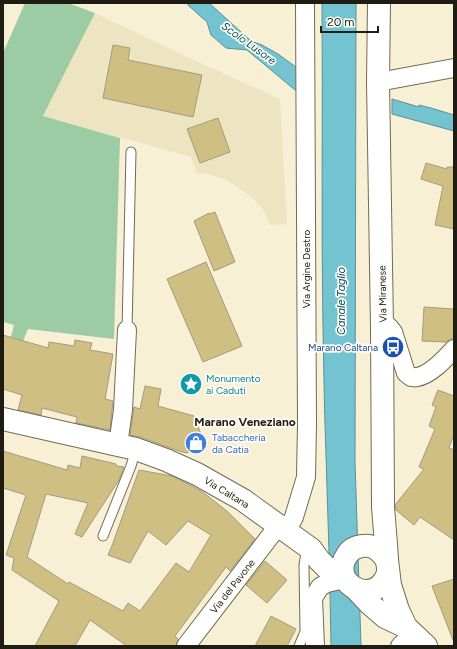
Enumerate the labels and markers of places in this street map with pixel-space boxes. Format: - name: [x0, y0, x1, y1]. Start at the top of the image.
- bus stop icon: Marano Caltana: [380, 334, 406, 360]
- place label: Marano Caltana: [308, 341, 378, 354]
- place icon: Monumento ai Caduti: [178, 371, 204, 397]
- place label: Monumento ai Caduti: [206, 372, 261, 397]
- shop icon: Tabaccheria da Catia: [183, 430, 209, 456]
- place label: Tabaccheria da Catia: [212, 431, 266, 456]

